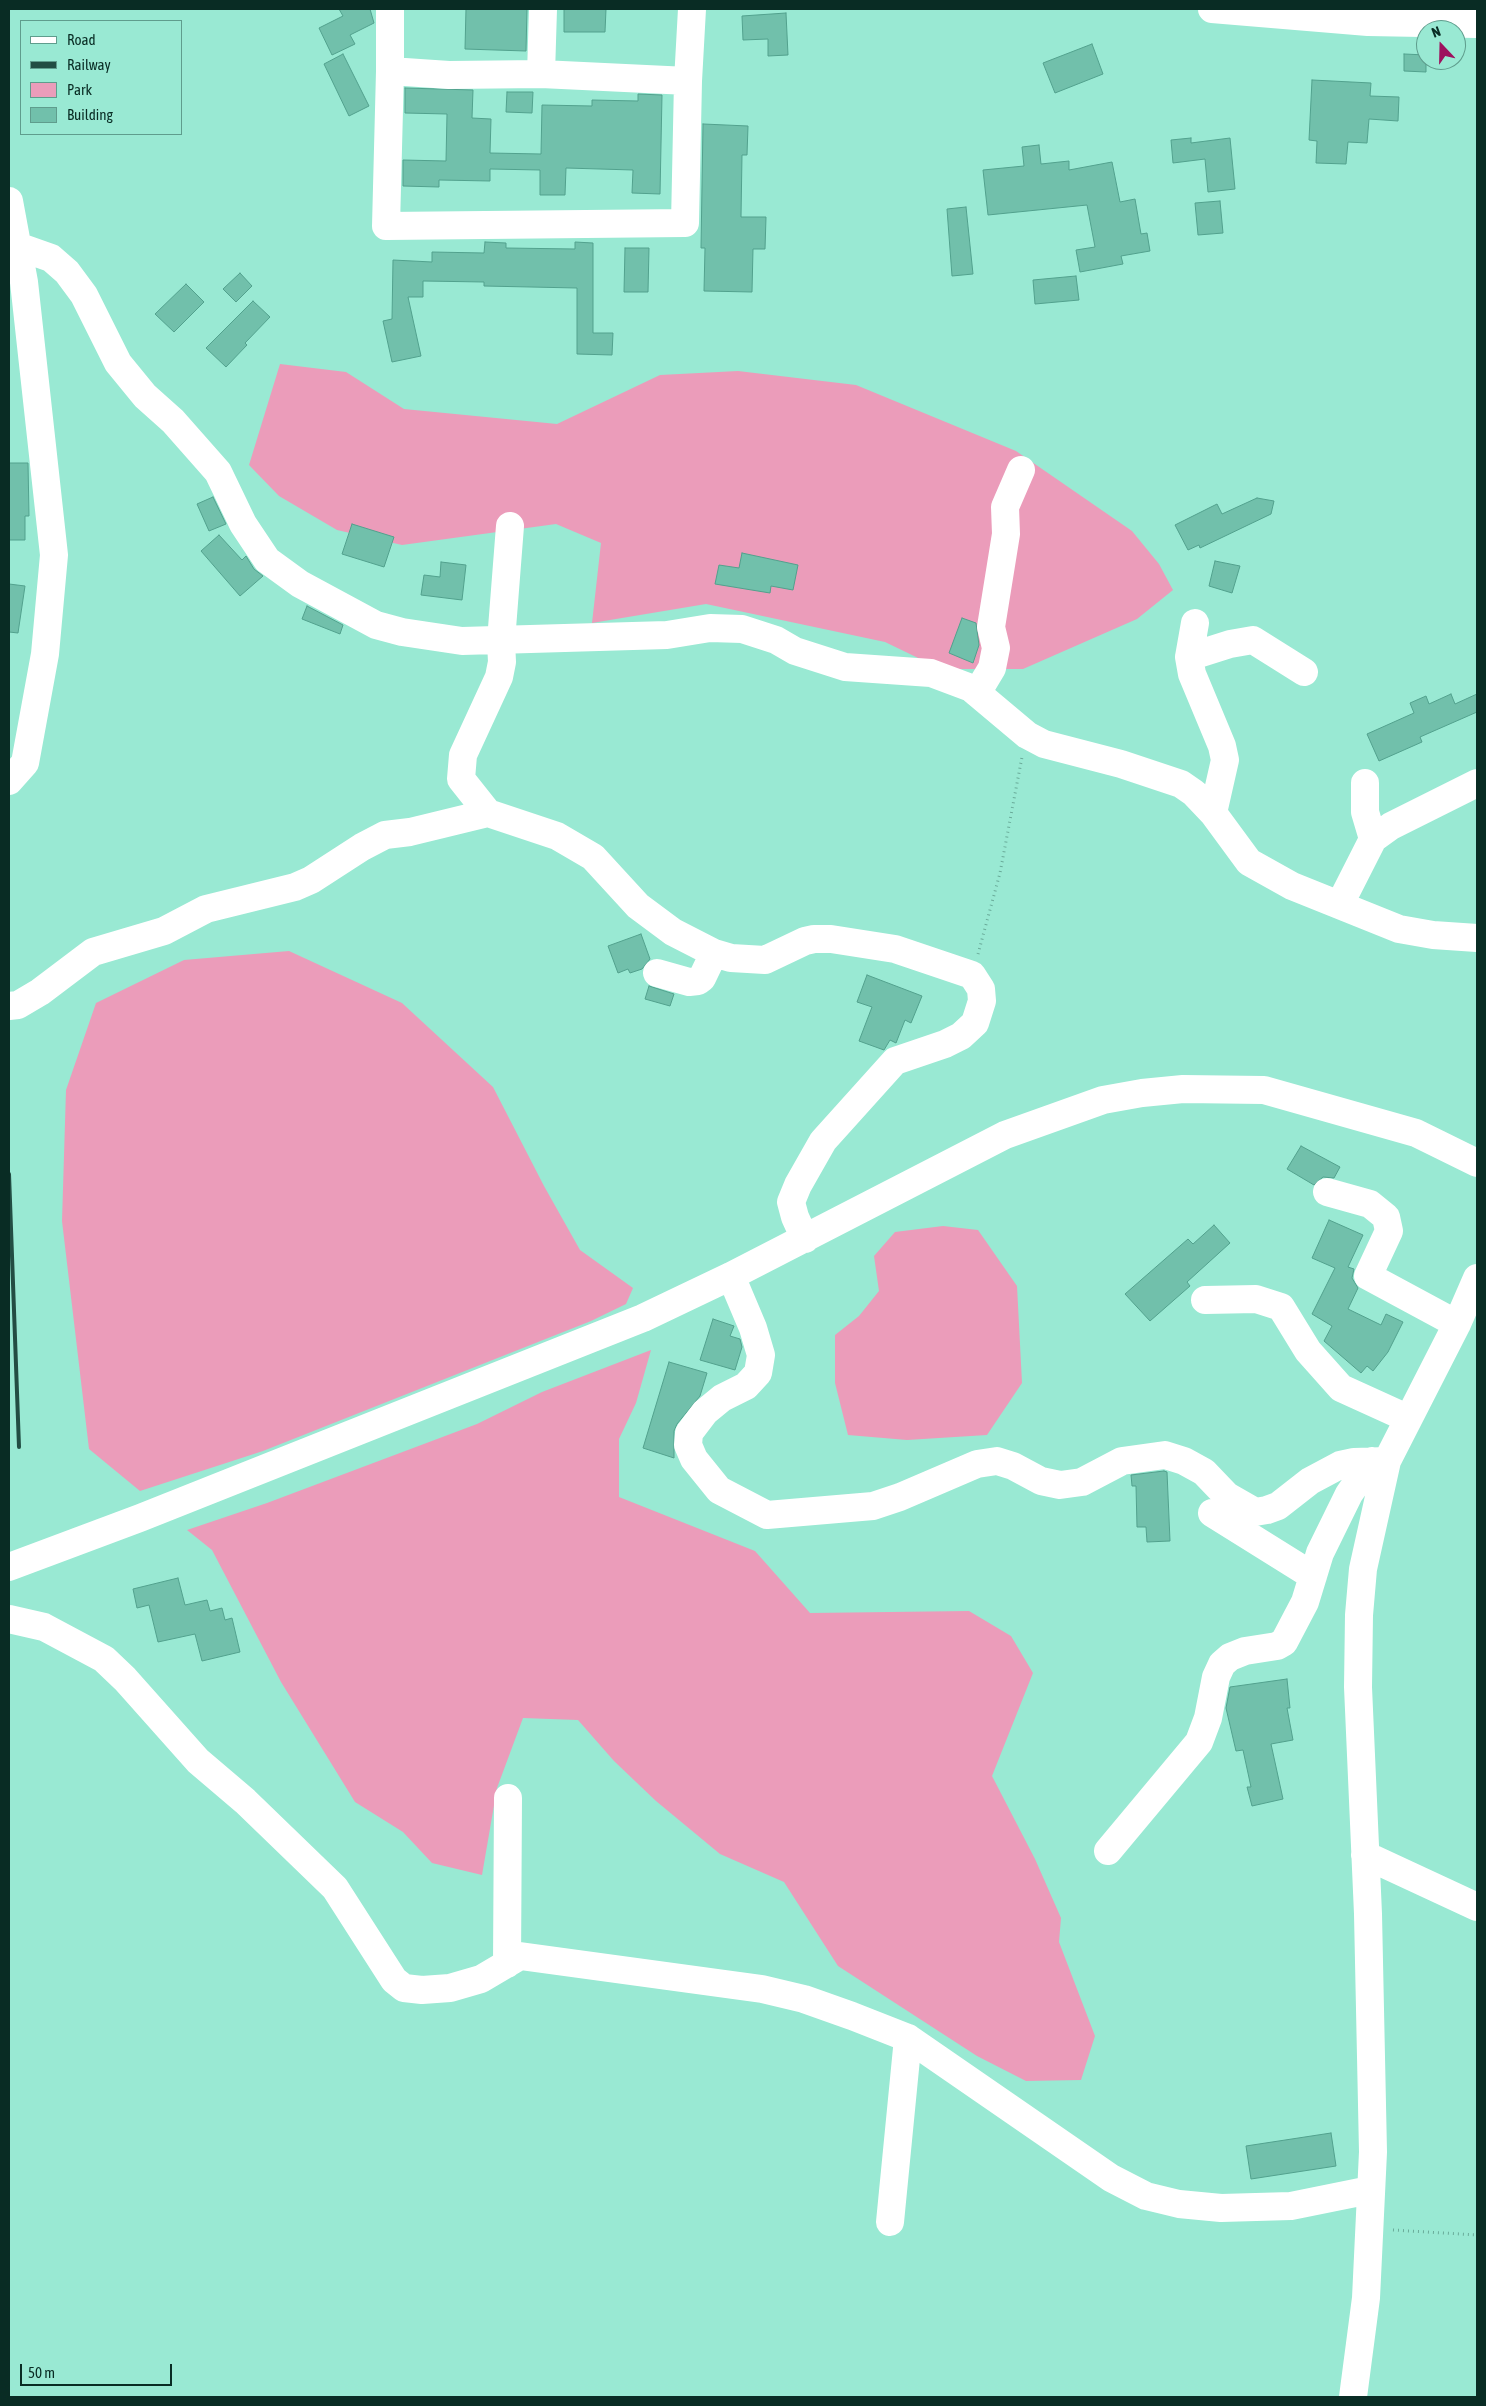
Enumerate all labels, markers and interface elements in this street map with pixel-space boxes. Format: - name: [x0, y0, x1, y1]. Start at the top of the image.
- legend: [20, 20, 182, 135]
- north arrow: [1416, 20, 1466, 70]
- text: N: [1429, 23, 1443, 41]
- text: Road: [67, 31, 96, 48]
- text: Railway: [67, 56, 111, 73]
- text: Park: [67, 81, 92, 98]
- text: Building: [67, 106, 113, 123]
- scale bar: [22, 2354, 175, 2386]
- text: 50 m: [28, 2364, 55, 2381]

